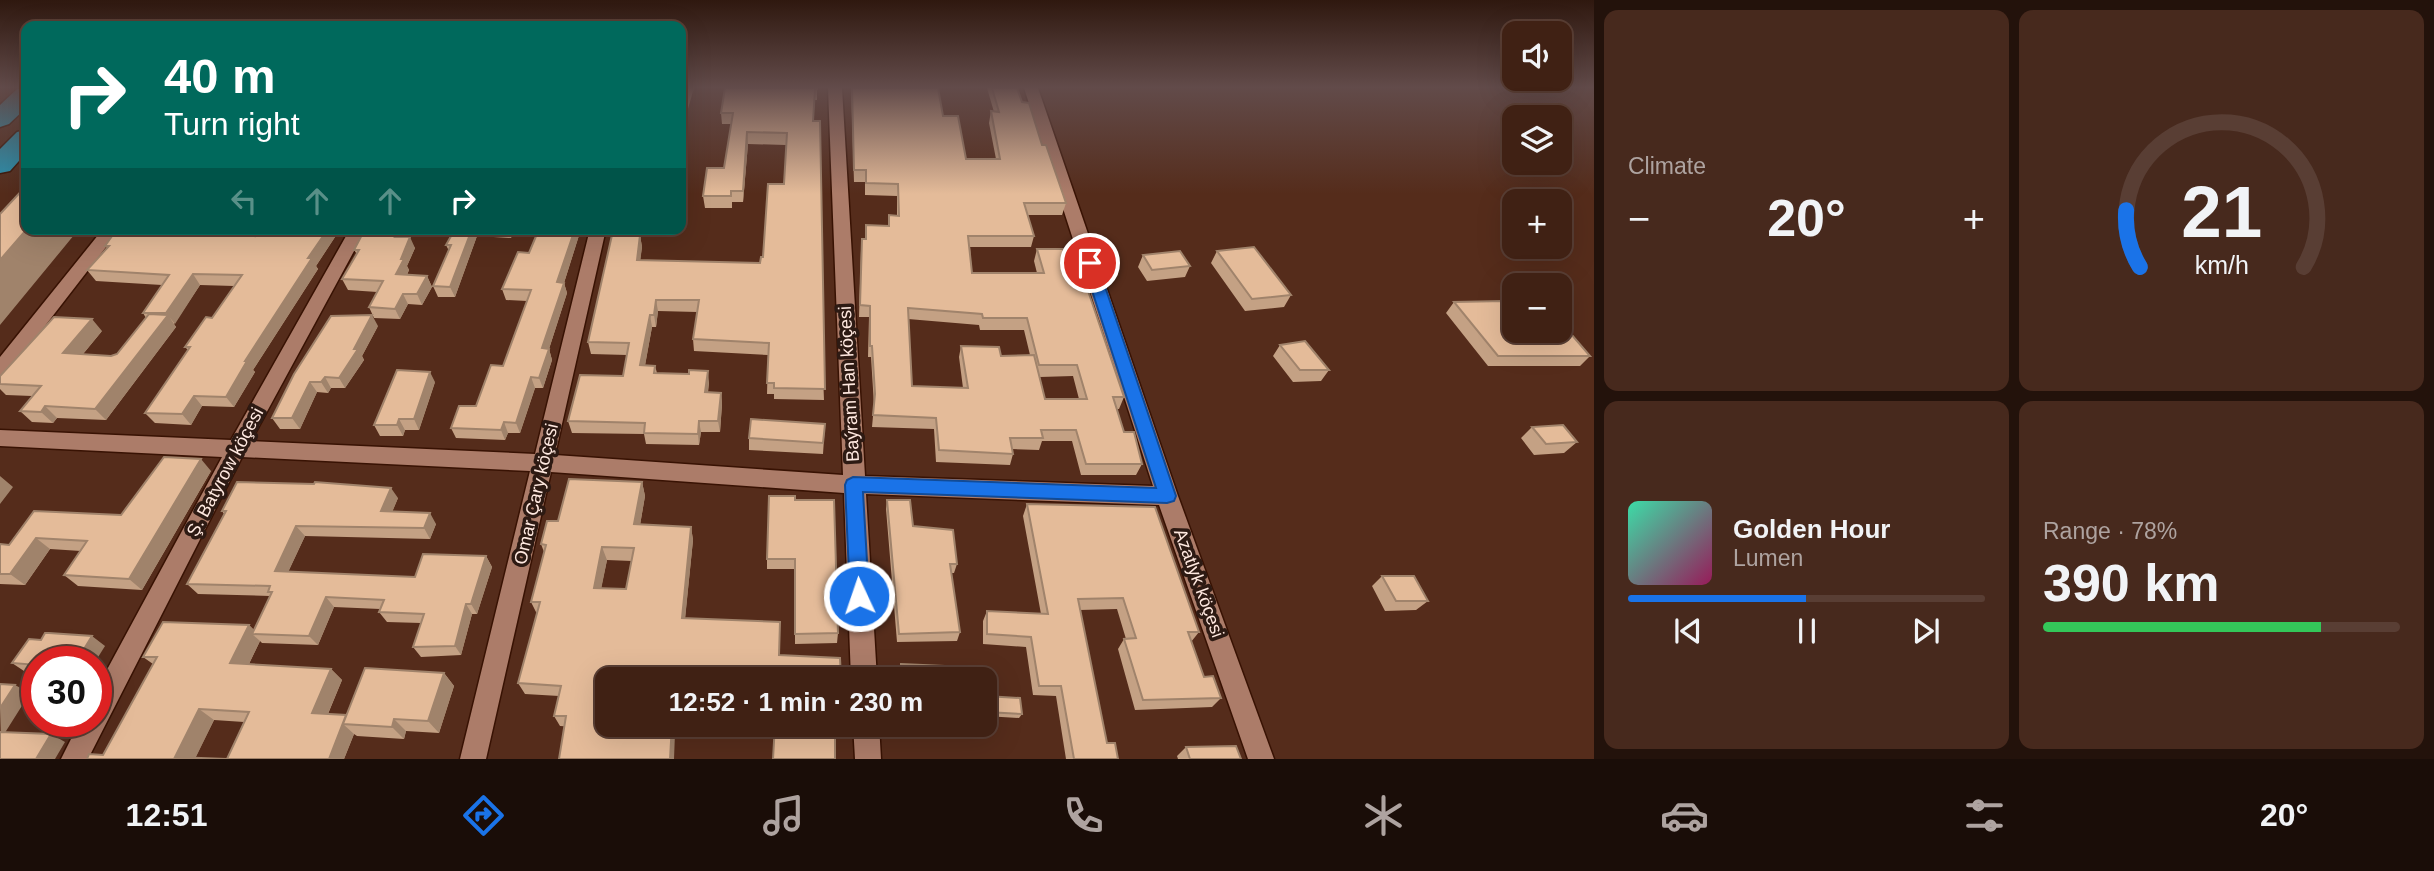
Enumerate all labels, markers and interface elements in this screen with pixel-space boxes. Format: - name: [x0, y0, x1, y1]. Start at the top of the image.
- map controls: [1502, 21, 1572, 343]
- button: sound: [1502, 21, 1572, 91]
- icon: right: [49, 49, 140, 140]
- text: 40 m: [164, 49, 276, 103]
- button: layers: [1502, 105, 1572, 175]
- text: Turn right: [164, 106, 300, 142]
- text: Climate: [1628, 153, 1706, 179]
- text: 21: [2181, 171, 2262, 252]
- icon: left: [225, 182, 263, 220]
- icon: ahead: [298, 182, 336, 220]
- icon: ahead: [371, 182, 409, 220]
- icon: right: [444, 182, 482, 220]
- button: +: [1502, 189, 1572, 259]
- text: 20°: [1767, 189, 1846, 247]
- text: −: [1628, 198, 1650, 240]
- text: +: [1963, 198, 1985, 240]
- pin: [1060, 233, 1120, 293]
- icon: arrive: [1071, 244, 1109, 282]
- text: km/h: [2194, 250, 2249, 278]
- button: −: [1502, 273, 1572, 343]
- street label: Baýram Han köçesi: [835, 306, 863, 462]
- street label: Ş. Batyrow köçesi: [183, 404, 267, 540]
- street label: Omar Çary köçesi: [510, 422, 562, 566]
- text: Golden Hour: [1733, 514, 1890, 544]
- text: Range · 78%: [2043, 518, 2177, 544]
- street label: Azatlyk köçesi: [1170, 526, 1228, 640]
- text: Lumen: [1733, 545, 1803, 571]
- text: 390 km: [2043, 554, 2219, 612]
- position arrow: [822, 559, 896, 633]
- icon: previous: [1669, 612, 1707, 650]
- icon: pause: [1788, 612, 1826, 650]
- icon: next: [1907, 612, 1945, 650]
- speed limit sign: 30: [21, 646, 112, 737]
- text: 12:52 · 1 min · 230 m: [669, 687, 923, 717]
- icon: directions: [459, 791, 508, 840]
- icon: music: [759, 791, 808, 840]
- icon: phone: [1059, 791, 1108, 840]
- icon: climate: [1359, 791, 1408, 840]
- icon: car: [1660, 791, 1709, 840]
- icon: filters: [1960, 791, 2009, 840]
- text: 12:51: [126, 797, 207, 833]
- text: 20°: [2260, 797, 2308, 833]

